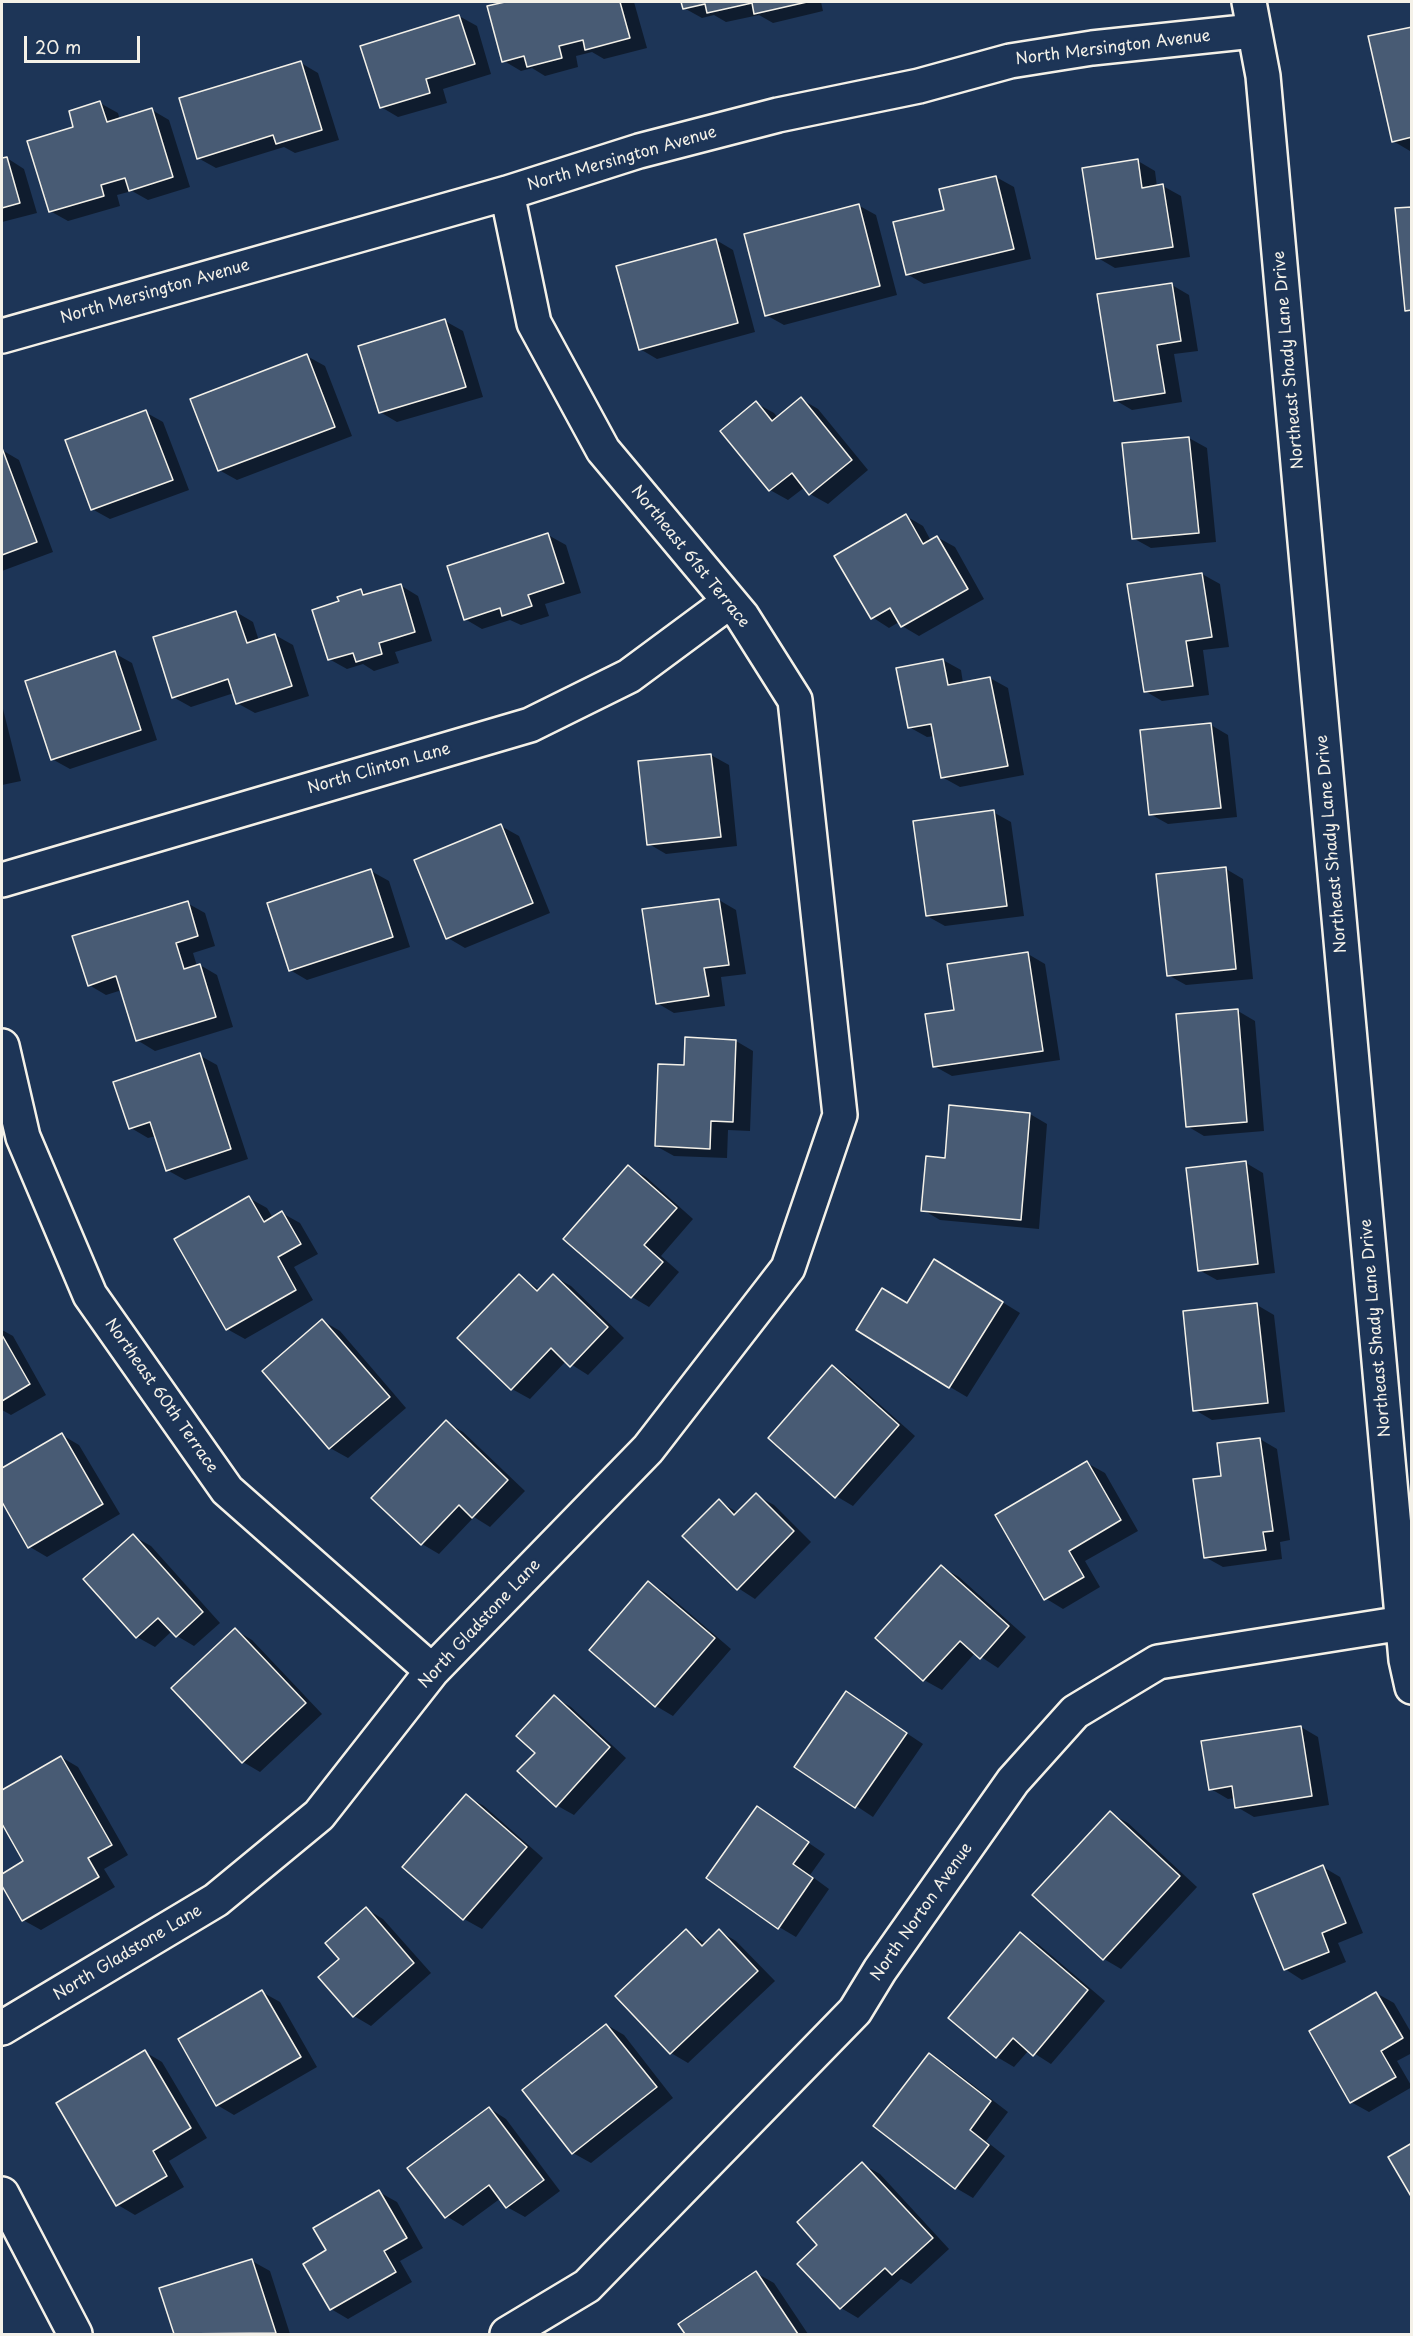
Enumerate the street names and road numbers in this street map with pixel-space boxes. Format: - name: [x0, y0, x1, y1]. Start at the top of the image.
- street label: North Mersington Avenue: [1015, 27, 1211, 69]
- street label: North Mersington Avenue: [525, 123, 719, 195]
- street label: Northeast Shady Lane Drive: [1270, 250, 1308, 470]
- street label: North Mersington Avenue: [58, 256, 252, 328]
- street label: Northeast 61st Terrace: [627, 482, 753, 632]
- street label: Northeast Shady Lane Drive: [1313, 734, 1351, 954]
- street label: North Clinton Lane: [305, 739, 453, 799]
- street label: Northeast Shady Lane Drive: [1357, 1218, 1395, 1438]
- street label: Northeast 60th Terrace: [100, 1315, 222, 1477]
- street label: North Gladstone Lane: [415, 1555, 545, 1693]
- street label: North Norton Avenue: [867, 1839, 977, 1985]
- street label: North Gladstone Lane: [50, 1901, 206, 2005]

